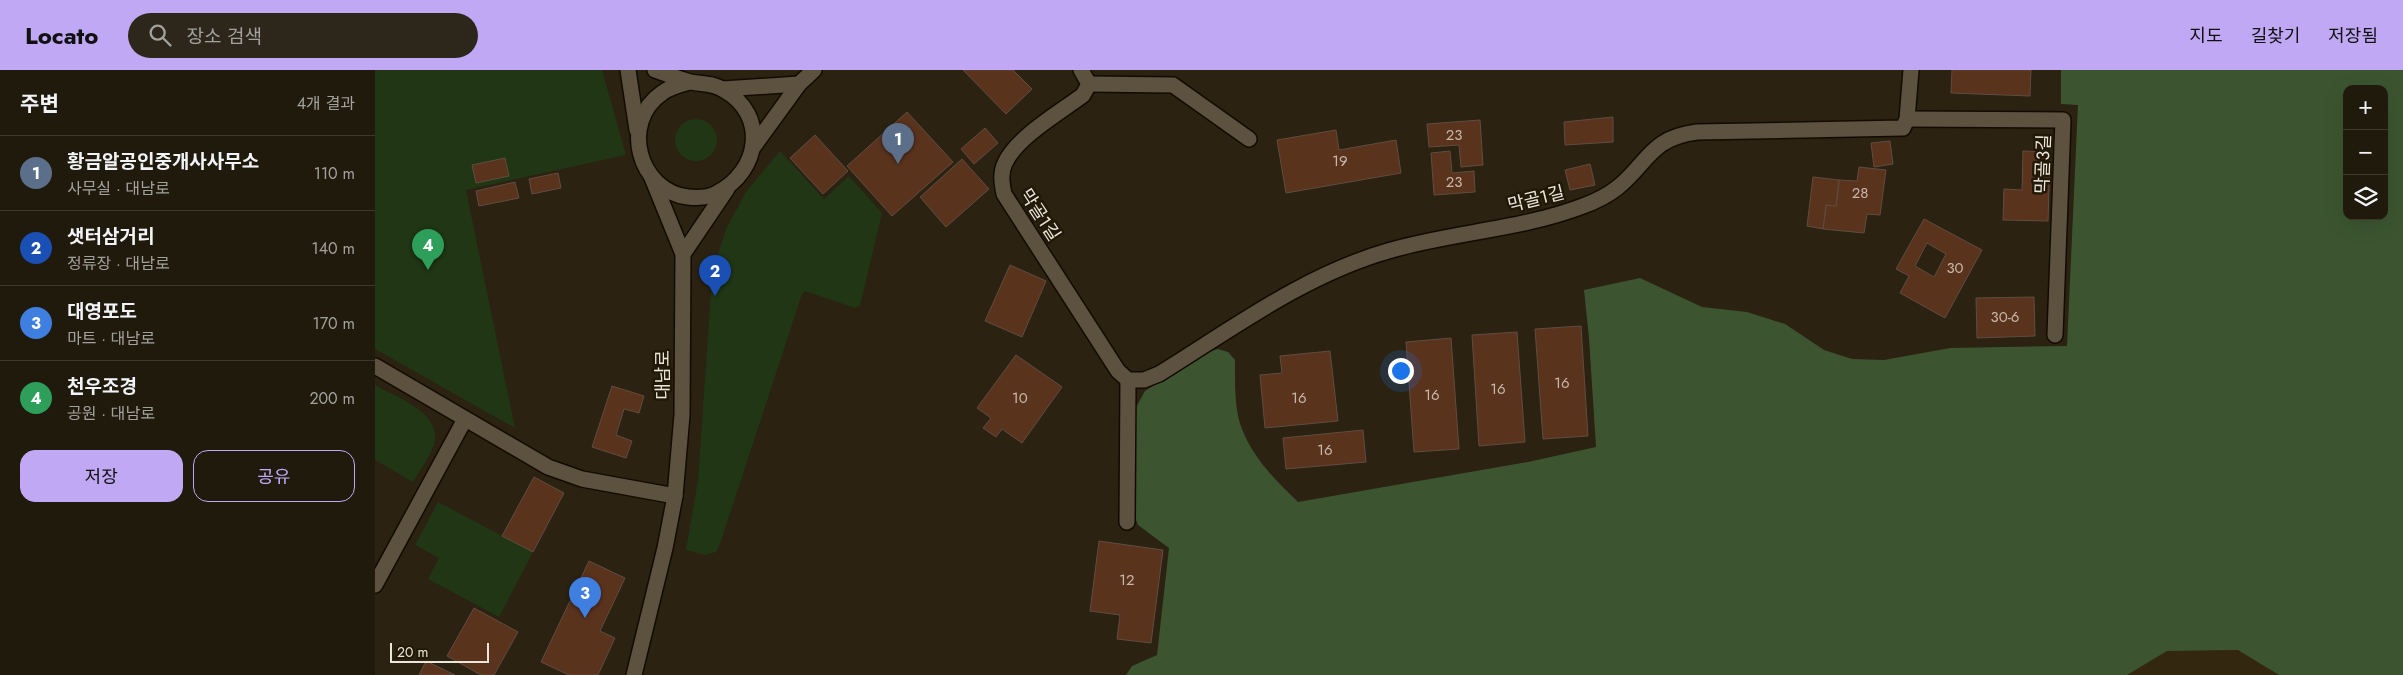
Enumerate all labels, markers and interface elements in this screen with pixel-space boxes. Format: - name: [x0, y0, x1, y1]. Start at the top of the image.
- search box: [128, 13, 478, 58]
- text: Locato: [25, 18, 98, 53]
- icon: search: [146, 21, 174, 49]
- text: 장소 검색: [186, 23, 262, 50]
- text: 지도: [2190, 23, 2223, 49]
- text: 길찾기: [2251, 23, 2300, 49]
- text: 저장됨: [2328, 23, 2378, 49]
- map controls: [2343, 85, 2388, 220]
- button: +: [2343, 85, 2388, 130]
- text: 주변: [20, 89, 59, 119]
- text: 4개 결과: [297, 92, 355, 115]
- pin: 1: [882, 123, 914, 164]
- house number: 23: [1446, 124, 1462, 146]
- button: −: [2343, 130, 2388, 175]
- street label: 막골3길: [2029, 134, 2057, 194]
- text: 황금알공인중개사사무소: [67, 148, 259, 175]
- house number: 19: [1332, 150, 1348, 172]
- text: 1: [32, 162, 40, 185]
- text: 110 m: [314, 162, 355, 185]
- house number: 23: [1446, 171, 1462, 193]
- button: layers: [2343, 175, 2388, 220]
- text: 사무실 · 대남로: [67, 177, 170, 200]
- street label: 막골1길: [1505, 179, 1567, 219]
- house number: 28: [1852, 182, 1868, 204]
- street label: 막골1길: [1013, 184, 1067, 246]
- text: 샛터삼거리: [67, 223, 154, 250]
- pin: 4: [412, 229, 444, 270]
- text: 2: [31, 237, 41, 260]
- text: 140 m: [312, 237, 355, 260]
- text: 정류장 · 대남로: [67, 252, 170, 275]
- pin: 2: [699, 255, 731, 296]
- house number: 30: [1946, 257, 1964, 279]
- text: 대영포도: [67, 298, 137, 325]
- house number: 30-6: [1991, 306, 2019, 328]
- text: 3: [31, 312, 41, 335]
- text: 170 m: [313, 312, 355, 335]
- text: 마트 · 대남로: [67, 327, 155, 350]
- street label: 대남로: [650, 350, 676, 400]
- your location: [1388, 358, 1414, 384]
- house number: 16: [1554, 372, 1570, 394]
- text: 천우조경: [67, 373, 137, 400]
- house number: 16: [1490, 378, 1506, 400]
- house number: 16: [1424, 384, 1440, 406]
- text: 4: [30, 387, 42, 410]
- text: 200 m: [309, 387, 355, 410]
- house number: 10: [1012, 387, 1028, 409]
- house number: 16: [1291, 387, 1307, 409]
- text: 공원 · 대남로: [67, 402, 155, 425]
- house number: 16: [1317, 439, 1333, 461]
- button: 저장: [20, 450, 183, 502]
- button: 공유: [193, 450, 355, 502]
- house number: 12: [1119, 569, 1135, 591]
- pin: 3: [569, 577, 601, 618]
- scale bar: [390, 640, 489, 663]
- text: 20 m: [397, 642, 429, 662]

